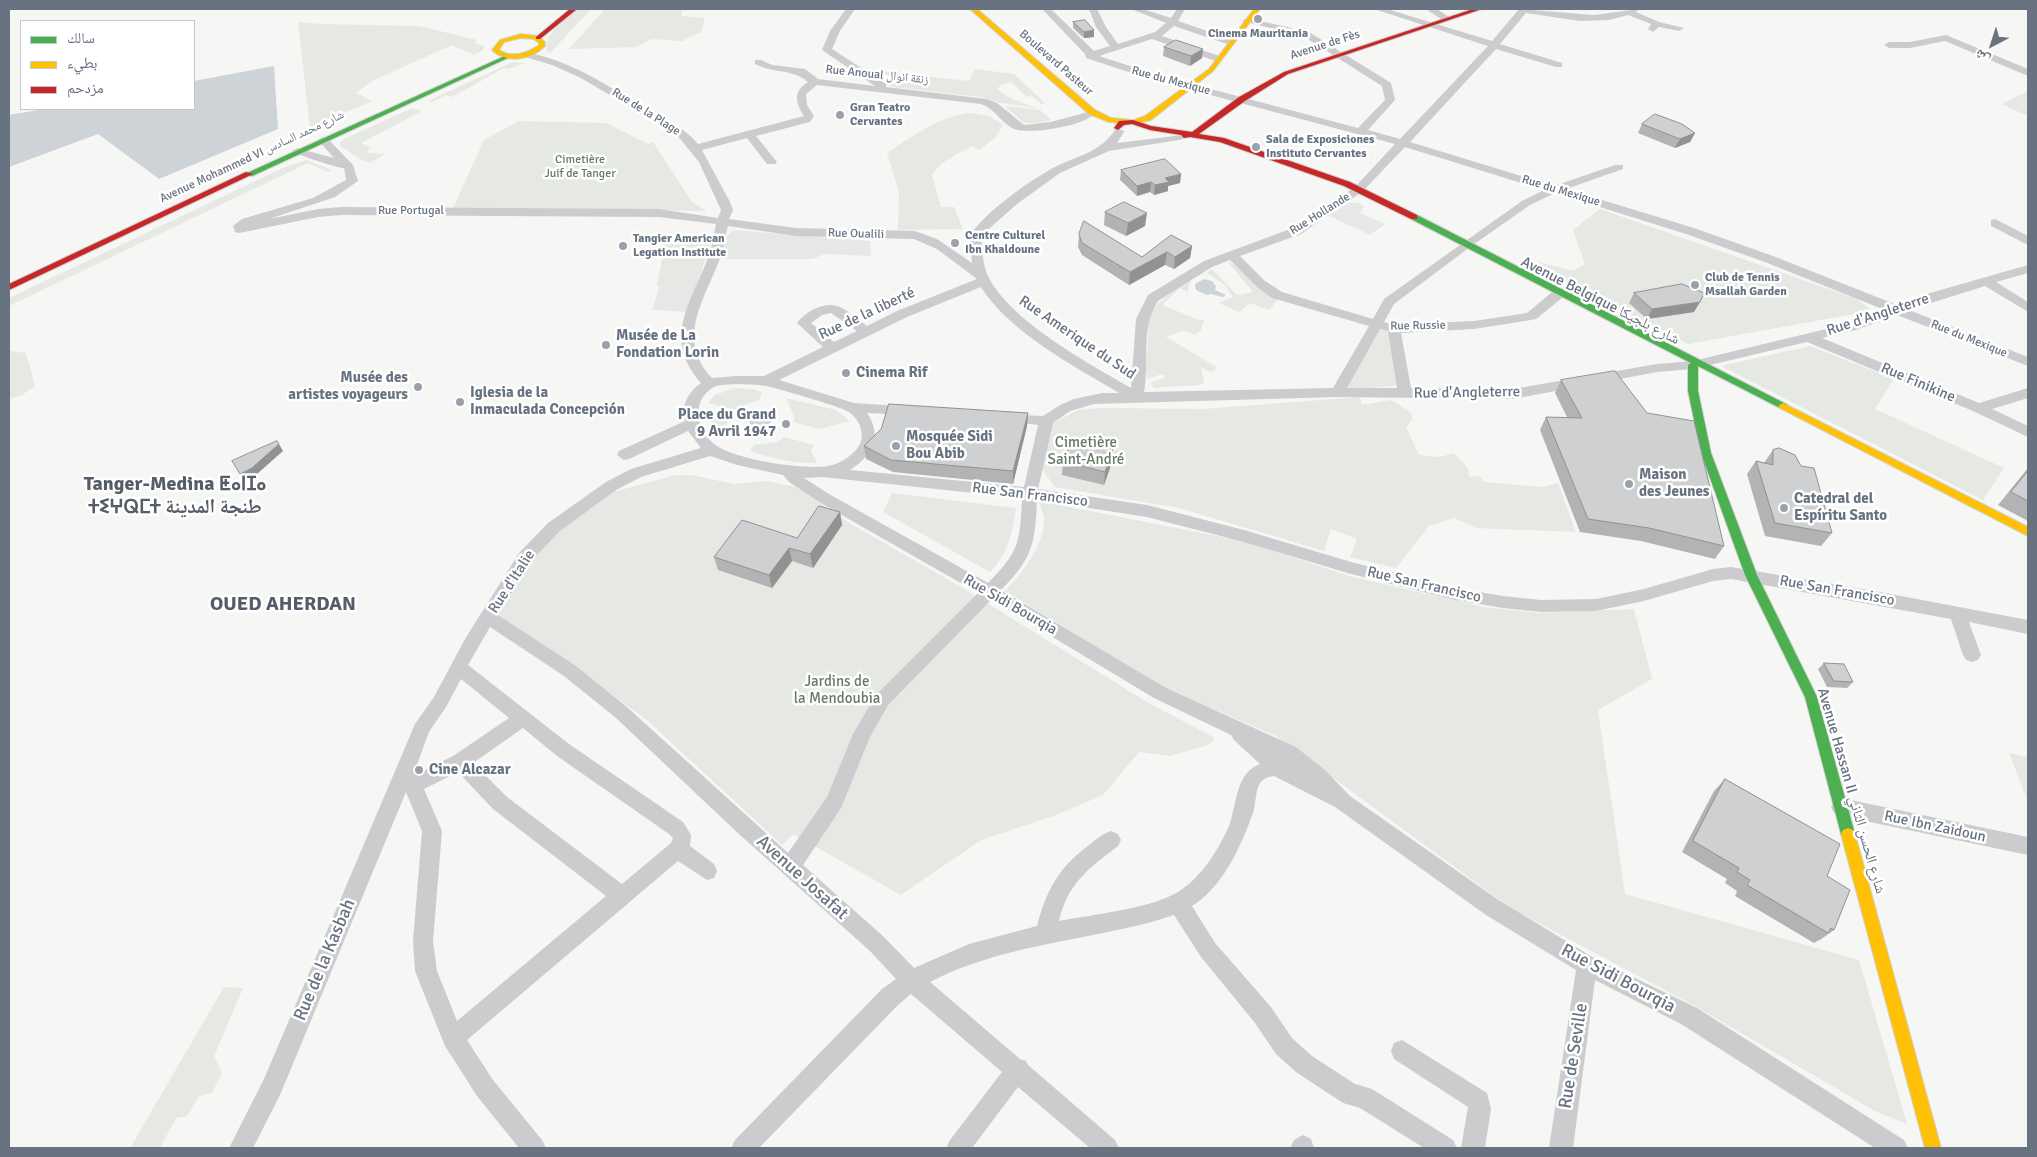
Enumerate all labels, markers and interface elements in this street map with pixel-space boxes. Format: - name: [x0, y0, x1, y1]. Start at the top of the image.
- marker: Cinema Mauritania: [1252, 13, 1264, 25]
- legend: [20, 20, 195, 110]
- north arrow: [1967, 20, 2017, 70]
- street label: Boulevard Pasteur: [1016, 27, 1096, 99]
- place label: Cinema Mauritania: [1208, 27, 1308, 41]
- street label: Avenue de Fès: [1288, 27, 1362, 63]
- text: سالك: [67, 29, 95, 47]
- text: ش: [1971, 46, 1993, 68]
- text: بطيء: [67, 54, 97, 72]
- street label: Rue Anoual زنقة انوال: [825, 62, 929, 88]
- street label: Rue du Mexique: [1130, 64, 1212, 98]
- text: مزدحم: [67, 79, 104, 97]
- street label: Rue de la Plage: [609, 85, 683, 139]
- place label: Gran Teatro Cervantes: [850, 101, 910, 129]
- street label: Avenue Mohammed VI شارع محمد السادس: [158, 108, 346, 206]
- marker: Gran Teatro Cervantes: [834, 109, 846, 121]
- place label: Sala de Exposiciones Instituto Cervantes: [1266, 133, 1374, 161]
- marker: Sala de Exposiciones Instituto Cervantes: [1250, 141, 1262, 153]
- park label: Cimetière Juif de Tanger: [544, 153, 616, 181]
- street label: Rue du Mexique: [1520, 172, 1602, 210]
- street label: Rue Hollande: [1287, 190, 1353, 238]
- street label: Rue Portugal: [378, 204, 444, 218]
- street label: Rue Oualili: [828, 226, 884, 242]
- place label: Centre Culturel Ibn Khaldoune: [965, 229, 1045, 257]
- place label: Tangier American Legation Institute: [633, 232, 726, 260]
- marker: Centre Culturel Ibn Khaldoune: [949, 237, 961, 249]
- marker: Tangier American Legation Institute: [617, 240, 629, 252]
- street label: Avenue Belgique شارع بلجيكا: [1518, 253, 1682, 349]
- place label: Club de Tennis Msallah Garden: [1705, 271, 1787, 299]
- marker: Club de Tennis Msallah Garden: [1689, 279, 1701, 291]
- street label: Rue de la liberté: [816, 284, 918, 344]
- street label: Rue d'Angleterre: [1825, 290, 1931, 340]
- street label: Rue Amerique du Sud: [1015, 292, 1139, 384]
- street label: Rue du Mexique: [1929, 317, 2009, 361]
- street label: Rue Russie: [1390, 318, 1446, 334]
- place label: Musée de La Fondation Lorin: [616, 327, 719, 362]
- marker: Musée de La Fondation Lorin: [600, 339, 612, 351]
- street label: Rue Finikine: [1878, 359, 1958, 407]
- place label: Cinema Rif: [856, 364, 927, 382]
- marker: Cinema Rif: [840, 367, 852, 379]
- place label: Musée des artistes voyageurs: [288, 369, 408, 404]
- marker: Musée des artistes voyageurs: [412, 381, 424, 393]
- street label: Rue d'Angleterre: [1414, 383, 1520, 403]
- place label: Iglesia de la Inmaculada Concepción: [470, 384, 625, 419]
- marker: Iglesia de la Inmaculada Concepción: [454, 396, 466, 408]
- place label: Place du Grand 9 Avril 1947: [678, 406, 776, 441]
- marker: Place du Grand 9 Avril 1947: [780, 418, 792, 430]
- place label: Mosquée Sidi Bou Abib: [906, 428, 993, 463]
- park label: Cimetière Saint-André: [1048, 434, 1124, 469]
- marker: Mosquée Sidi Bou Abib: [890, 440, 902, 452]
- place label: Maison des Jeunes: [1639, 466, 1710, 501]
- district label: Tanger-Medina ⵟⴰⵏⵊⴰ ⵜⵉⵖⵕⵎⵜ طنجة المدينة: [84, 473, 266, 520]
- marker: Maison des Jeunes: [1623, 478, 1635, 490]
- street label: Rue San Francisco: [971, 479, 1089, 511]
- place label: Catedral del Espíritu Santo: [1794, 490, 1887, 525]
- marker: Catedral del Espíritu Santo: [1778, 502, 1790, 514]
- street label: Rue d'Italie: [485, 547, 539, 617]
- street label: Rue San Francisco: [1365, 563, 1483, 607]
- street label: Rue Sidi Bourqia: [960, 571, 1060, 639]
- street label: Rue San Francisco: [1778, 572, 1896, 610]
- district label: OUED AHERDAN: [202, 593, 364, 617]
- park label: Jardins de la Mendoubia: [794, 673, 880, 708]
- street label: Avenue Hassan II شارع الحسن الثاني: [1813, 686, 1889, 896]
- place label: Cine Alcazar: [429, 761, 511, 779]
- marker: Cine Alcazar: [413, 764, 425, 776]
- street label: Rue Ibn Zaidoun: [1883, 807, 1987, 847]
- street label: Avenue Josafat: [752, 831, 852, 925]
- street label: Rue de la Kasbah: [290, 896, 360, 1024]
- street label: Rue Sidi Bourqia: [1557, 940, 1679, 1018]
- street label: Rue de Seville: [1555, 1002, 1593, 1110]

